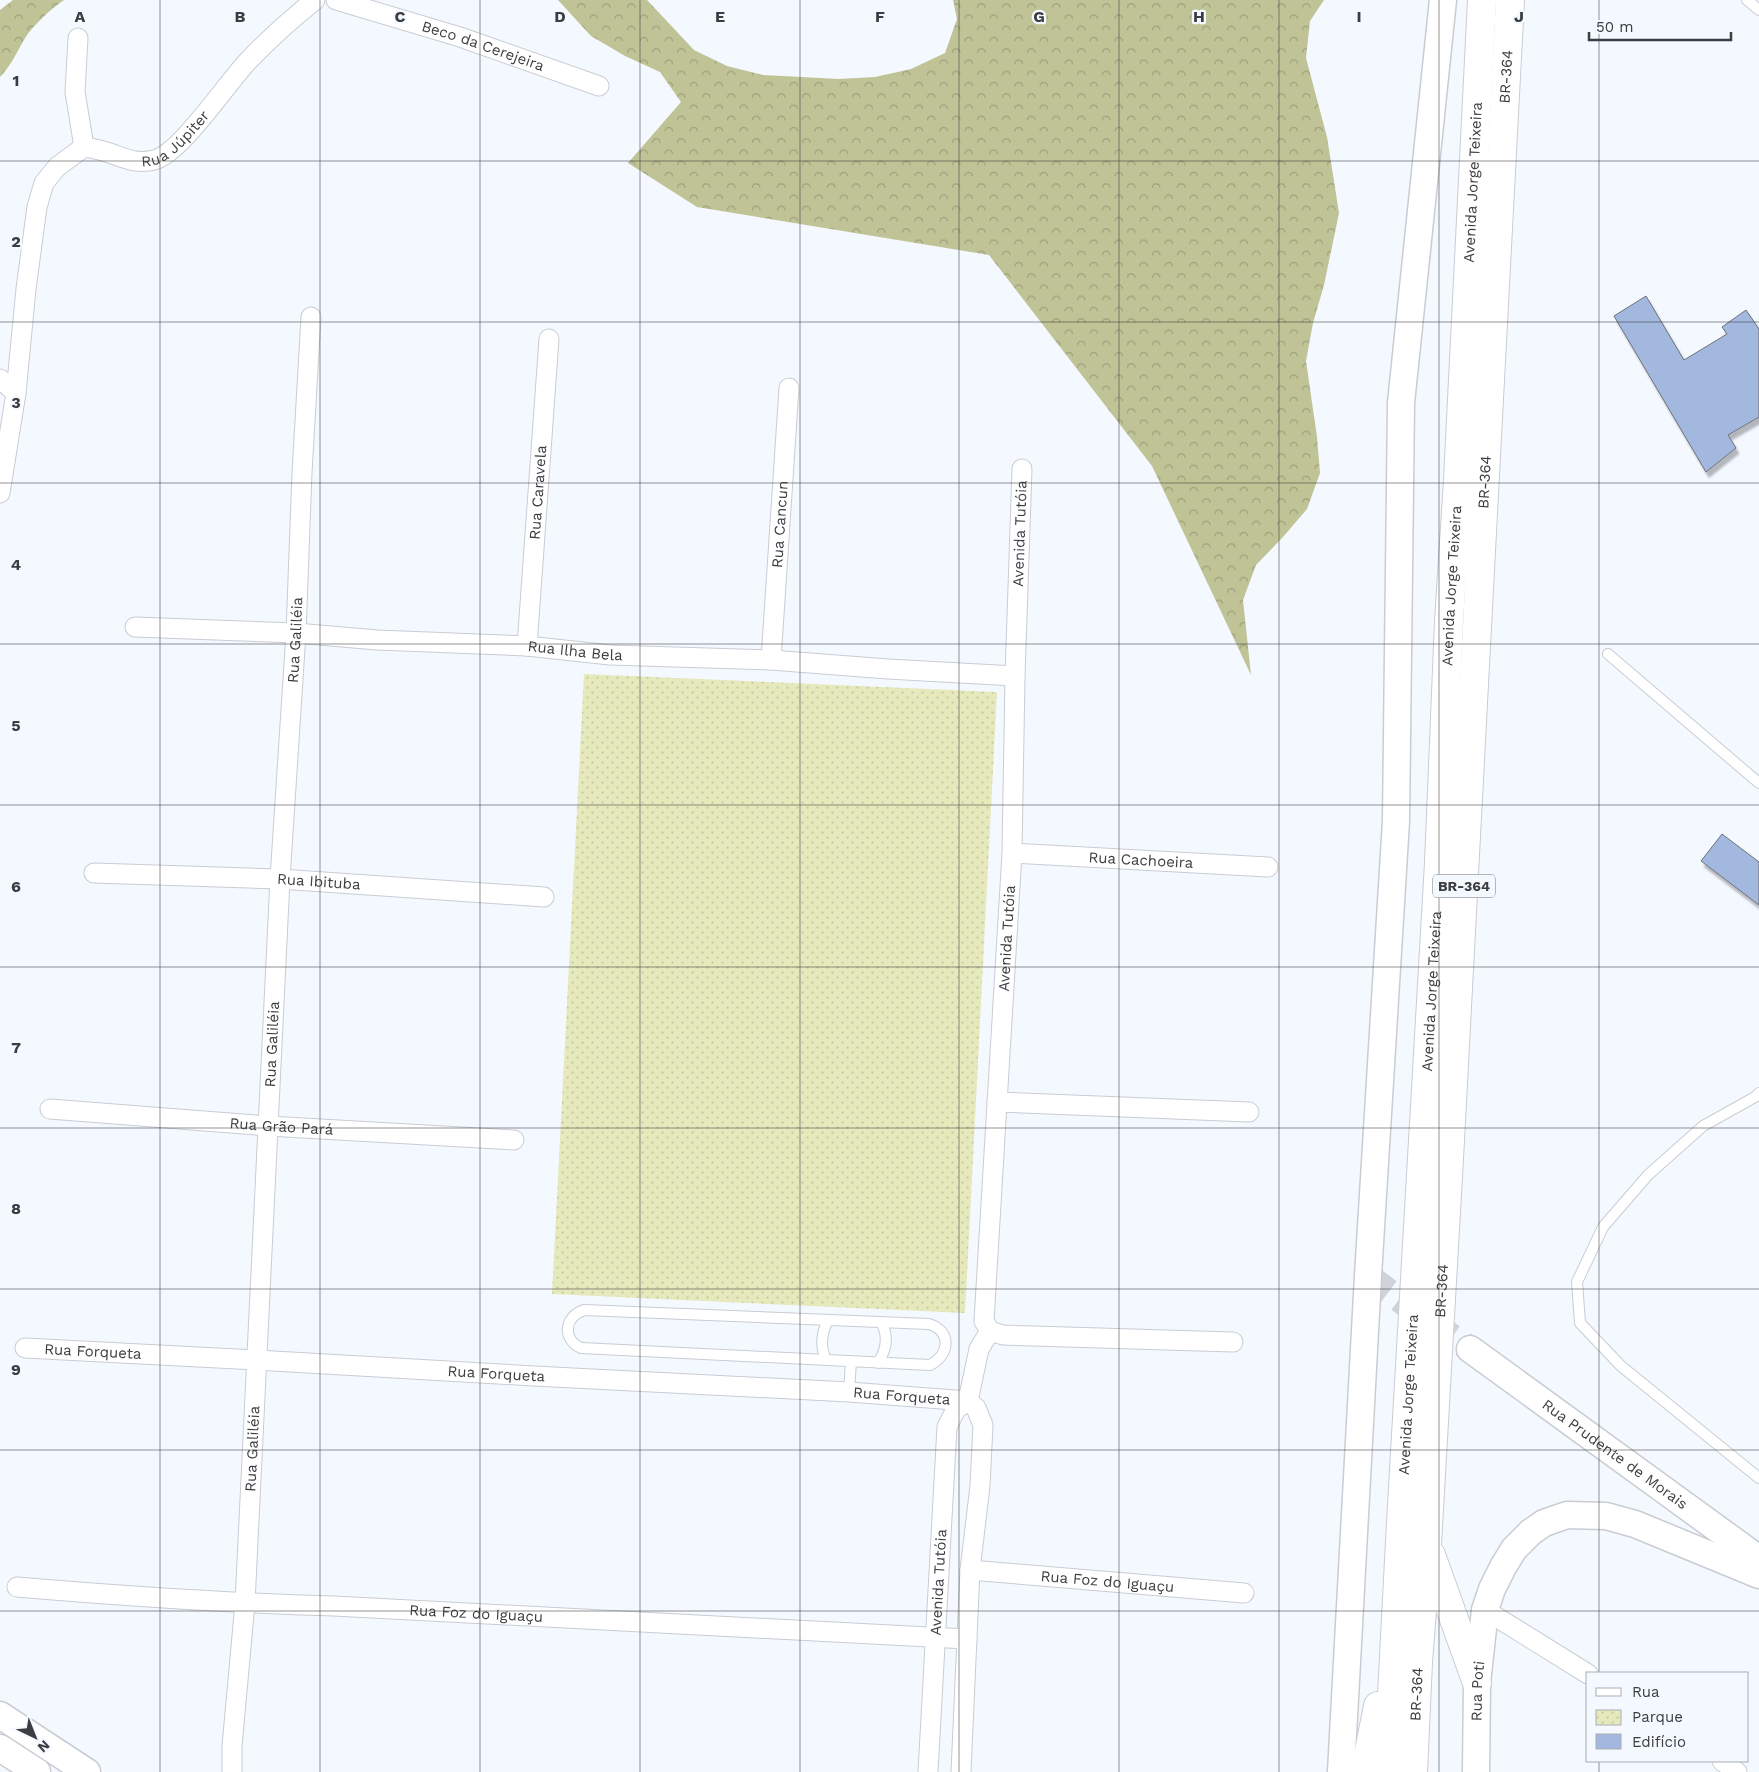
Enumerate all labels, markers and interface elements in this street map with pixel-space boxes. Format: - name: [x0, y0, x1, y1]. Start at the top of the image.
- text: A: [75, 7, 86, 26]
- text: B: [235, 7, 246, 26]
- text: C: [395, 7, 406, 26]
- text: D: [554, 7, 566, 26]
- text: E: [715, 7, 725, 26]
- text: F: [875, 7, 885, 26]
- text: G: [1033, 7, 1045, 26]
- text: H: [1193, 7, 1205, 26]
- text: I: [1356, 7, 1362, 26]
- text: J: [1514, 7, 1524, 26]
- scale bar: [1589, 10, 1732, 42]
- street label: Beco da Cerejeira: [420, 17, 547, 75]
- text: 50 m: [1596, 18, 1633, 36]
- street label: BR-364: [1496, 49, 1516, 104]
- text: 1: [13, 71, 19, 90]
- street label: Avenida Jorge Teixeira: [1460, 101, 1486, 263]
- street label: Rua Júpiter: [141, 107, 213, 171]
- text: 2: [11, 232, 21, 251]
- text: 3: [11, 393, 21, 412]
- street label: Rua Caravela: [526, 444, 550, 540]
- street label: BR-364: [1474, 455, 1495, 509]
- street label: Rua Cancun: [768, 480, 792, 569]
- street label: Avenida Tutóia: [1009, 480, 1031, 587]
- street label: Avenida Jorge Teixeira: [1438, 504, 1465, 666]
- text: 4: [11, 555, 21, 574]
- street label: Rua Galiléia: [284, 596, 306, 683]
- street label: Rua Ilha Bela: [527, 637, 623, 664]
- text: 5: [11, 716, 21, 735]
- street label: Rua Cachoeira: [1088, 848, 1194, 872]
- street label: Rua Ibituba: [276, 870, 362, 894]
- road number: BR-364: [1433, 874, 1495, 898]
- text: 6: [11, 877, 21, 896]
- street label: Avenida Tutóia: [995, 884, 1019, 992]
- street label: Avenida Jorge Teixeira: [1418, 910, 1445, 1072]
- street label: Rua Galiléia: [261, 1000, 283, 1088]
- text: 7: [11, 1038, 21, 1057]
- street label: Rua Grão Pará: [229, 1114, 334, 1139]
- text: 8: [11, 1199, 21, 1218]
- street label: BR-364: [1431, 1264, 1452, 1318]
- street label: Avenida Jorge Teixeira: [1395, 1313, 1422, 1475]
- street label: Rua Forqueta: [44, 1340, 143, 1363]
- text: 9: [11, 1360, 21, 1379]
- street label: Rua Forqueta: [447, 1362, 546, 1386]
- street label: Rua Forqueta: [852, 1383, 951, 1409]
- street label: Rua Prudente de Morais: [1539, 1395, 1691, 1513]
- street label: Rua Galiléia: [241, 1405, 264, 1492]
- street label: Avenida Tutóia: [927, 1528, 950, 1636]
- street label: Rua Foz do Iguaçu: [1040, 1567, 1175, 1596]
- street label: Rua Foz do Iguaçu: [409, 1601, 544, 1626]
- street label: Rua Poti: [1468, 1660, 1488, 1721]
- street label: BR-364: [1406, 1667, 1427, 1721]
- legend: [1586, 1672, 1749, 1762]
- text: Rua: [1632, 1683, 1660, 1701]
- text: Parque: [1632, 1708, 1683, 1726]
- north arrow: [10, 1712, 60, 1762]
- text: Edifício: [1632, 1733, 1686, 1751]
- text: N: [35, 1737, 53, 1756]

